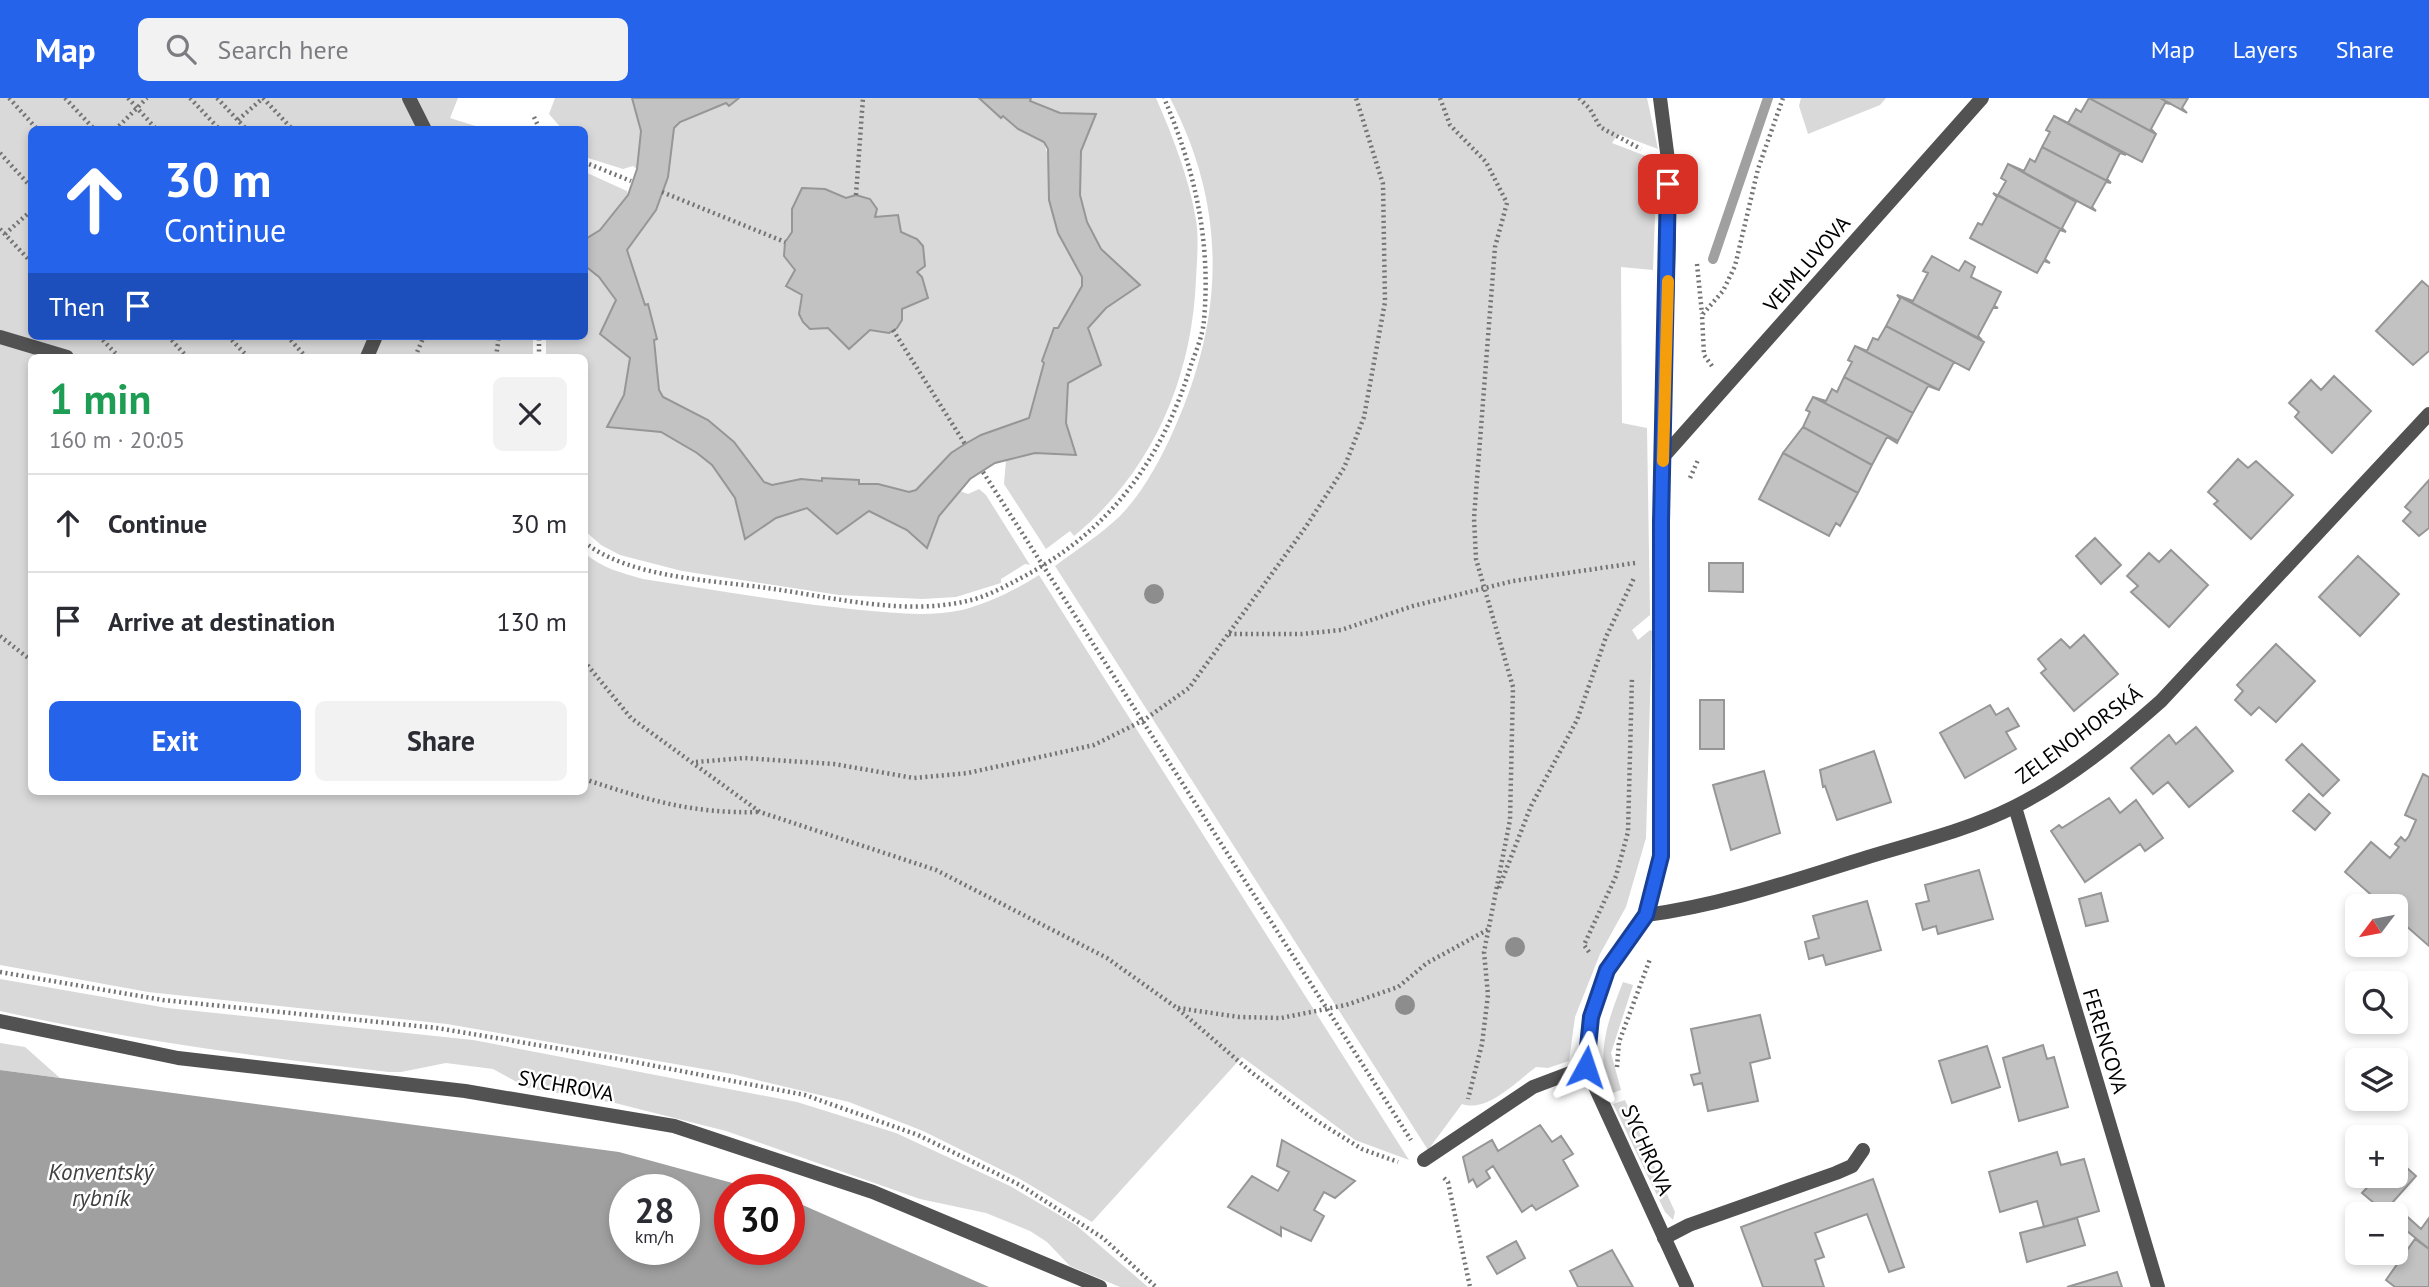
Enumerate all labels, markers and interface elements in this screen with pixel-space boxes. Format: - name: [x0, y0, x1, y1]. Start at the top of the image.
- search box: [138, 18, 628, 81]
- text: Map: [35, 28, 96, 71]
- icon: search: [162, 30, 200, 68]
- text: Search here: [218, 33, 349, 66]
- text: Map: [2151, 34, 2195, 65]
- text: Layers: [2233, 34, 2298, 65]
- text: Share: [2336, 34, 2394, 65]
- text: 30 m: [164, 147, 271, 211]
- icon: ahead: [49, 154, 140, 245]
- pin: [1638, 154, 1698, 214]
- icon: arrive: [1649, 165, 1687, 203]
- text: Continue: [164, 209, 286, 251]
- street label: VEJMLUVOVA: [1757, 209, 1856, 318]
- icon: arrive: [119, 287, 157, 325]
- text: Then: [49, 290, 105, 323]
- text: 1 min: [49, 371, 151, 426]
- button: close: [493, 377, 567, 451]
- text: 160 m · 20:05: [49, 425, 185, 454]
- icon: ahead: [49, 504, 87, 542]
- text: Continue: [108, 507, 207, 540]
- text: 30 m: [511, 507, 567, 540]
- icon: arrive: [49, 602, 87, 640]
- text: Arrive at destination: [108, 605, 335, 638]
- text: 130 m: [496, 605, 567, 638]
- street label: ZELENOHORSKÁ: [2010, 679, 2148, 790]
- button: Exit: [49, 701, 301, 781]
- button: Share: [315, 701, 567, 781]
- north arrow: [2345, 894, 2408, 957]
- map controls: [2345, 894, 2408, 1265]
- button: search: [2345, 971, 2408, 1034]
- street label: FERENCOVA: [2077, 985, 2134, 1097]
- position arrow: [1549, 1030, 1623, 1104]
- button: layers: [2345, 1048, 2408, 1111]
- street label: SYCHROVA: [516, 1064, 617, 1107]
- street label: SYCHROVA: [1615, 1100, 1680, 1200]
- button: +: [2345, 1125, 2408, 1188]
- water label: Konventský rybník: [48, 1157, 156, 1212]
- speed limit sign: 30: [714, 1174, 805, 1265]
- text: 28: [635, 1187, 674, 1233]
- button: −: [2345, 1202, 2408, 1265]
- text: km/h: [635, 1225, 674, 1248]

